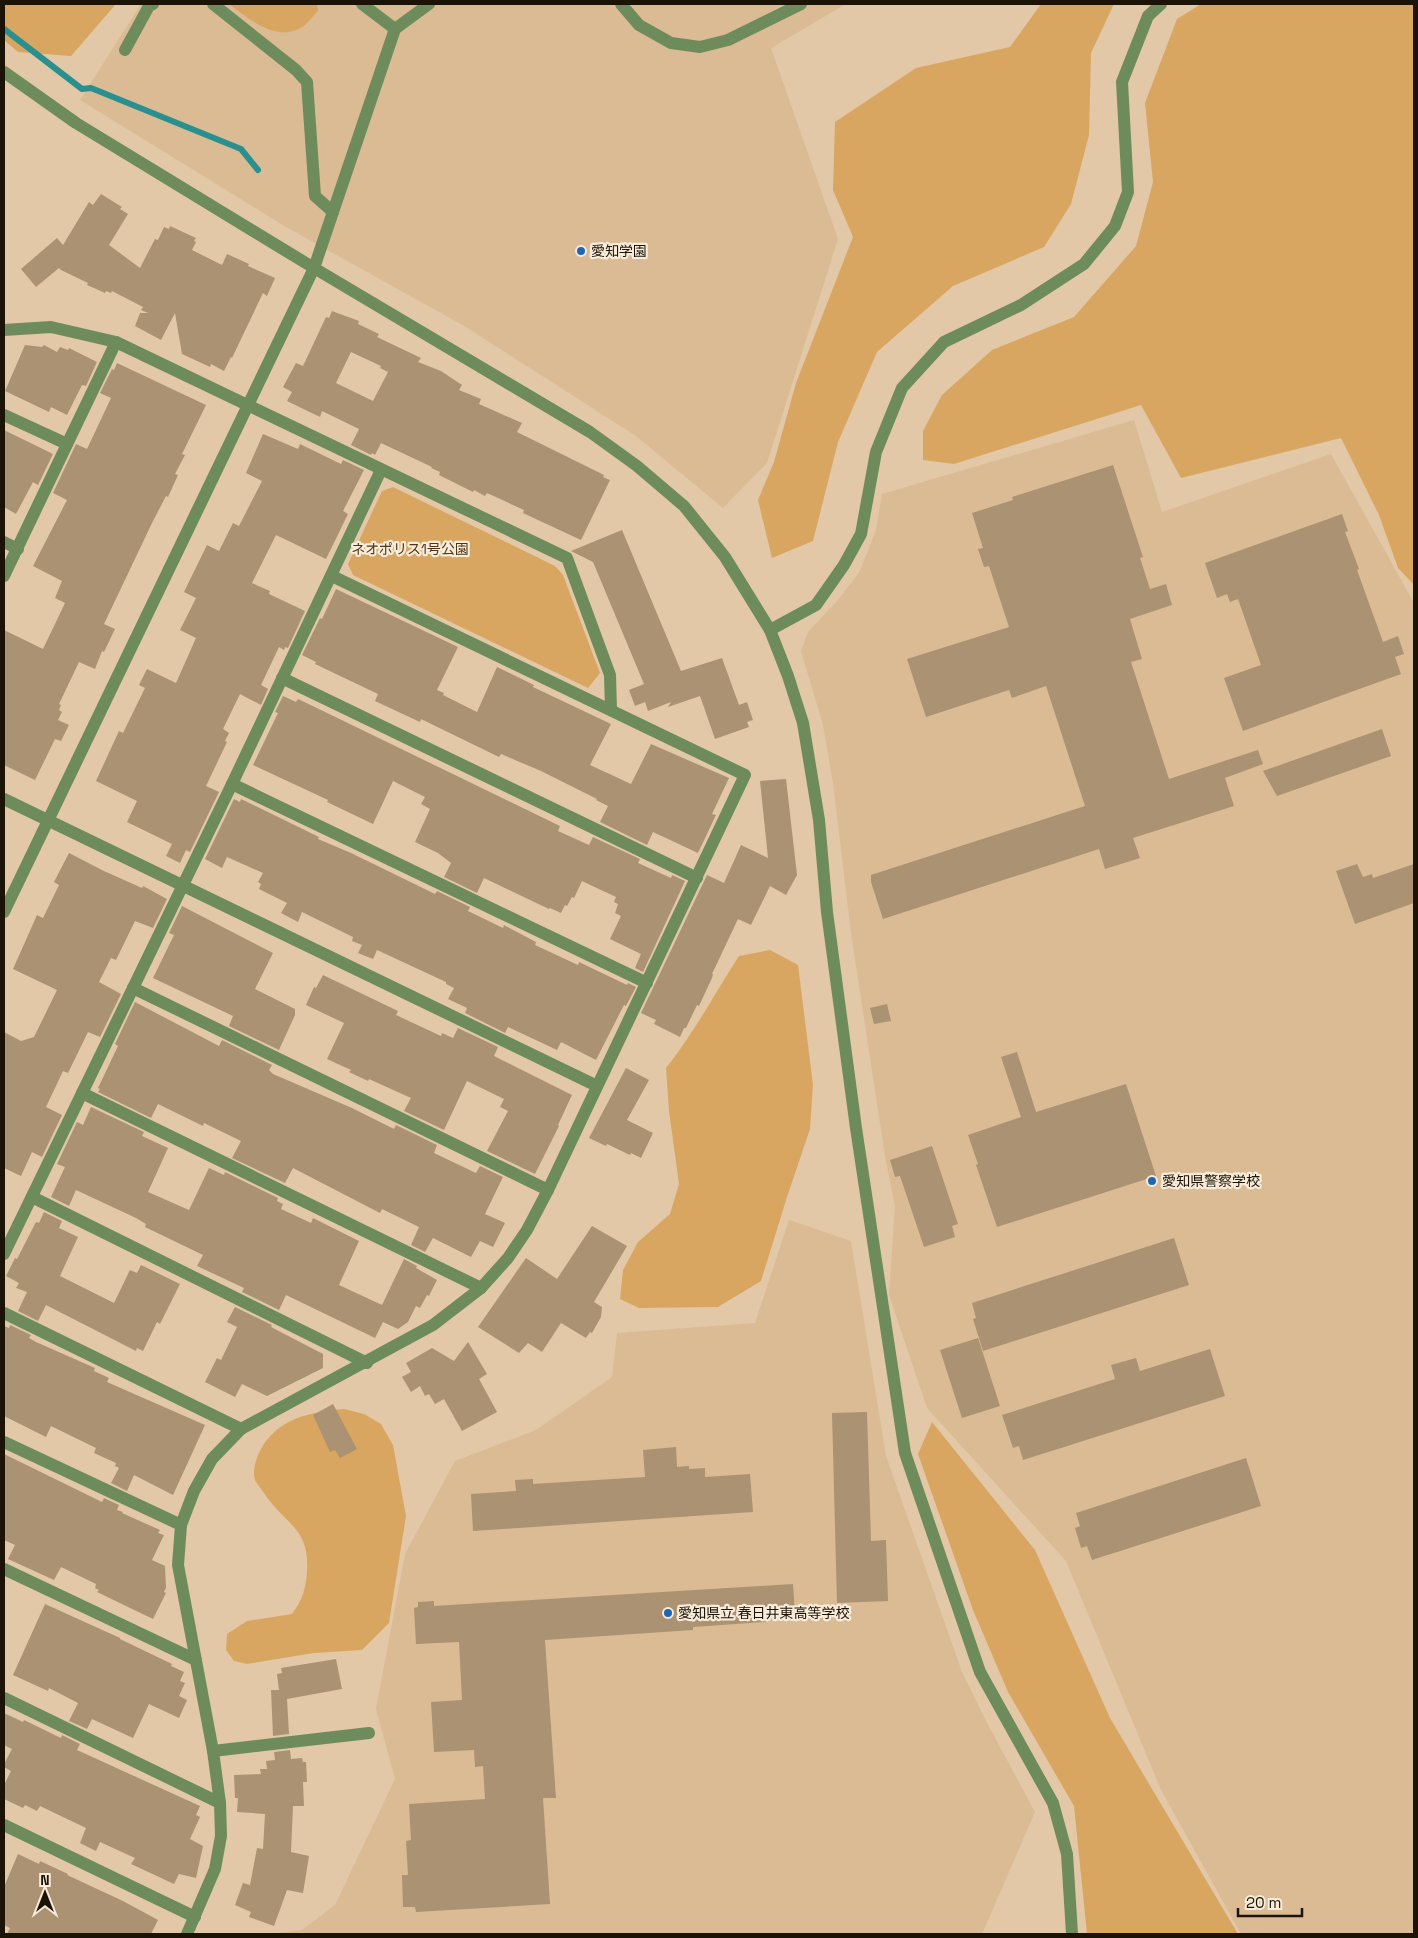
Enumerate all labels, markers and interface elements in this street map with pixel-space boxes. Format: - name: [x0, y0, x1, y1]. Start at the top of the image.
- place label: 愛知学園: [591, 242, 647, 260]
- marker: 愛知学園: [575, 245, 587, 257]
- park label: ネオポリス1号公園: [351, 540, 469, 558]
- place label: 愛知県警察学校: [1162, 1172, 1260, 1190]
- marker: 愛知県警察学校: [1146, 1175, 1158, 1187]
- place label: 愛知県立 春日井東高等学校: [678, 1604, 850, 1622]
- marker: 愛知県立 春日井東高等学校: [662, 1607, 674, 1619]
- north arrow: [20, 1868, 70, 1918]
- text: N: [40, 1871, 50, 1889]
- scale bar: [1238, 1886, 1302, 1918]
- text: 20 m: [1246, 1893, 1281, 1912]

